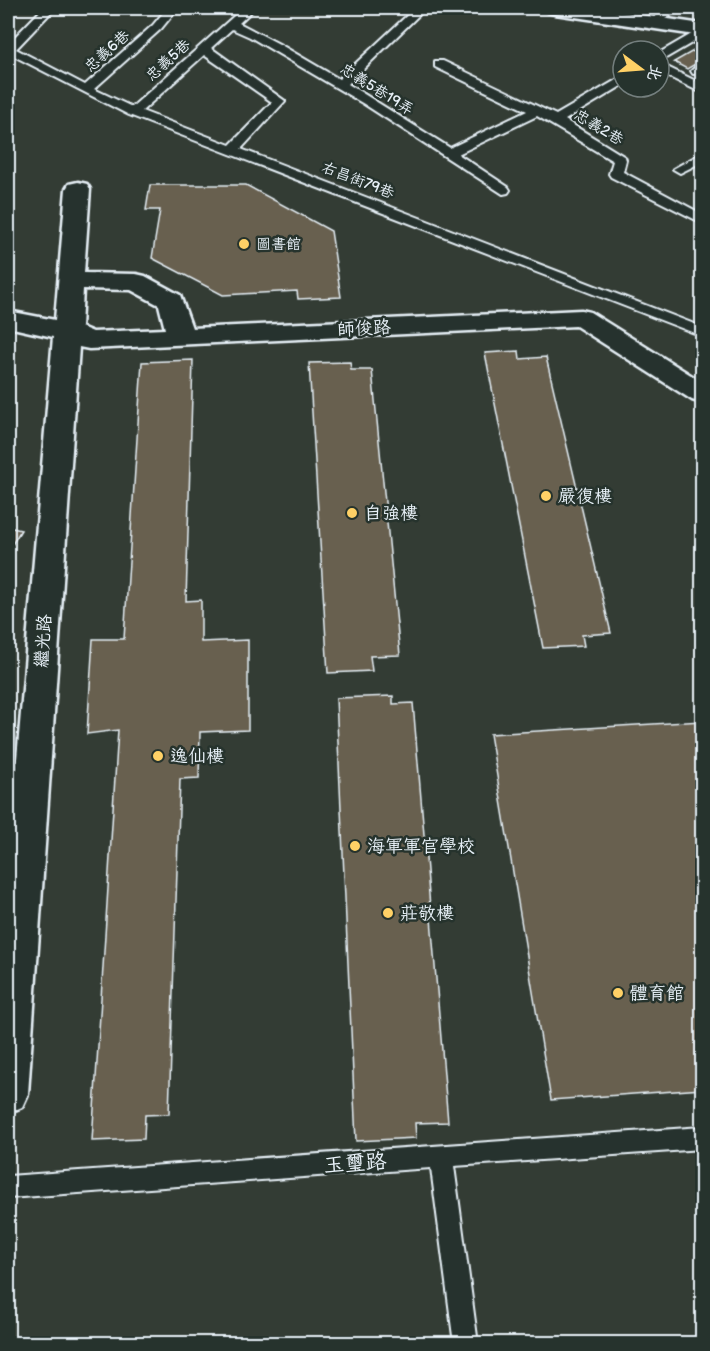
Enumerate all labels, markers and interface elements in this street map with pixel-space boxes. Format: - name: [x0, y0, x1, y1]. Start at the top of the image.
- street label: 忠義6巷: [81, 26, 134, 77]
- street label: 忠義5巷: [142, 35, 195, 85]
- north arrow: [611, 39, 671, 99]
- street label: 忠義5巷19弄: [336, 59, 417, 119]
- text: 北: [643, 62, 665, 83]
- street label: 忠義2巷: [571, 105, 627, 149]
- street label: 右昌街79巷: [319, 158, 397, 203]
- place label: 圖書館: [256, 235, 301, 254]
- marker: 圖書館: [237, 237, 251, 251]
- street label: 師俊路: [337, 317, 392, 340]
- place label: 嚴復樓: [558, 486, 612, 507]
- marker: 嚴復樓: [539, 489, 553, 503]
- place label: 自強樓: [364, 503, 418, 524]
- marker: 自強樓: [345, 506, 359, 520]
- street label: 繼光路: [31, 613, 56, 669]
- place label: 逸仙樓: [170, 746, 224, 767]
- marker: 逸仙樓: [151, 749, 165, 763]
- place label: 海軍軍官學校: [367, 836, 475, 857]
- marker: 海軍軍官學校: [348, 839, 362, 853]
- place label: 莊敬樓: [400, 903, 454, 924]
- marker: 莊敬樓: [381, 906, 395, 920]
- place label: 體育館: [630, 983, 684, 1004]
- marker: 體育館: [611, 986, 625, 1000]
- street label: 玉璽路: [323, 1149, 387, 1178]

